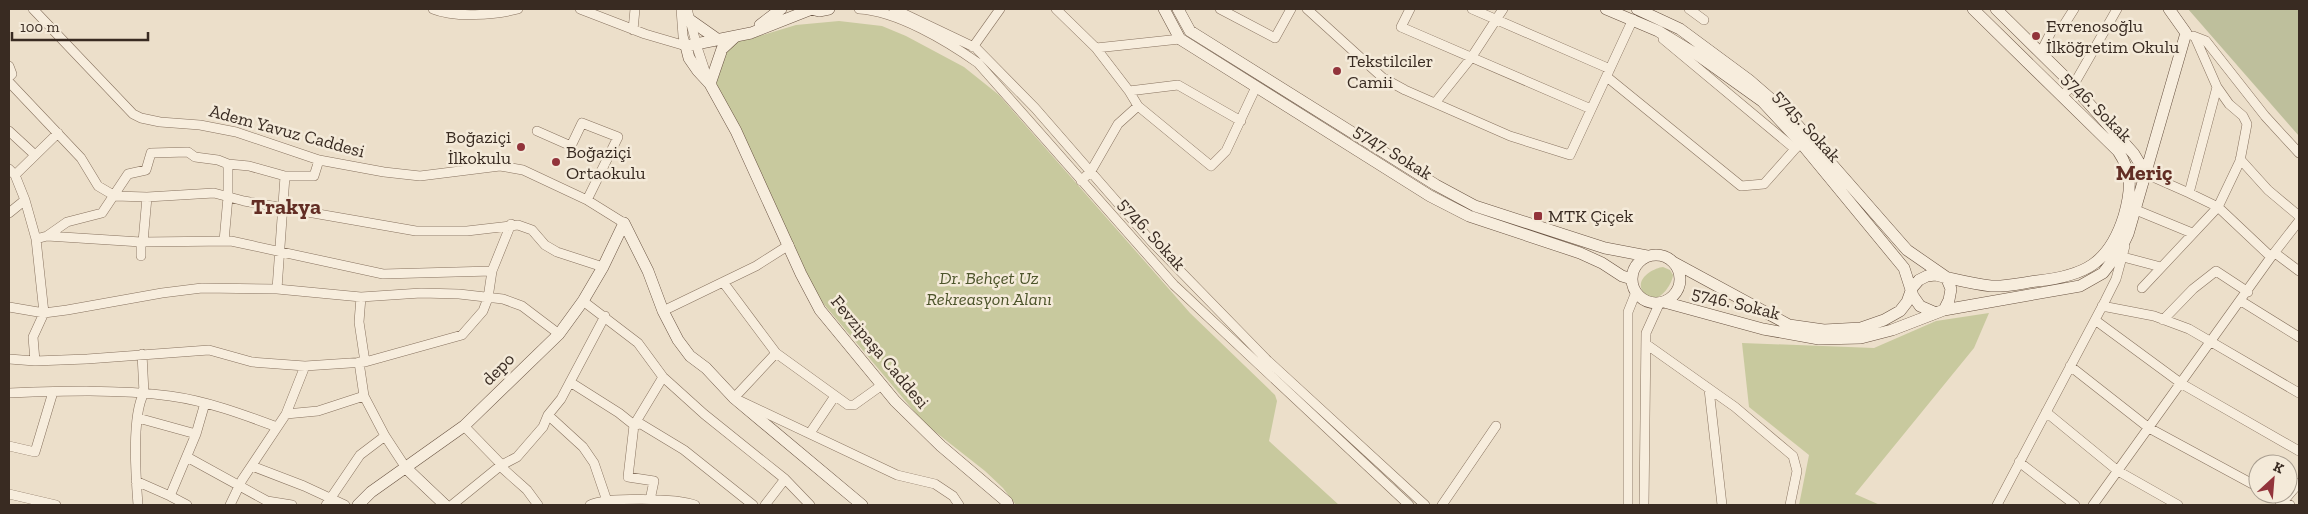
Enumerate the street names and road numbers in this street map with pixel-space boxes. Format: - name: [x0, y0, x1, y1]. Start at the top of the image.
- street label: 5746. Sokak: [2057, 67, 2137, 147]
- street label: 5745. Sokak: [1769, 85, 1846, 167]
- street label: Adem Yavuz Caddesi: [207, 100, 367, 162]
- street label: 5747. Sokak: [1350, 119, 1437, 185]
- street label: 5746. Sokak: [1114, 193, 1191, 275]
- street label: 5746. Sokak: [1689, 281, 1783, 325]
- street label: Fevzipaşa Caddesi: [826, 291, 934, 413]
- street label: depo: [477, 348, 519, 390]

